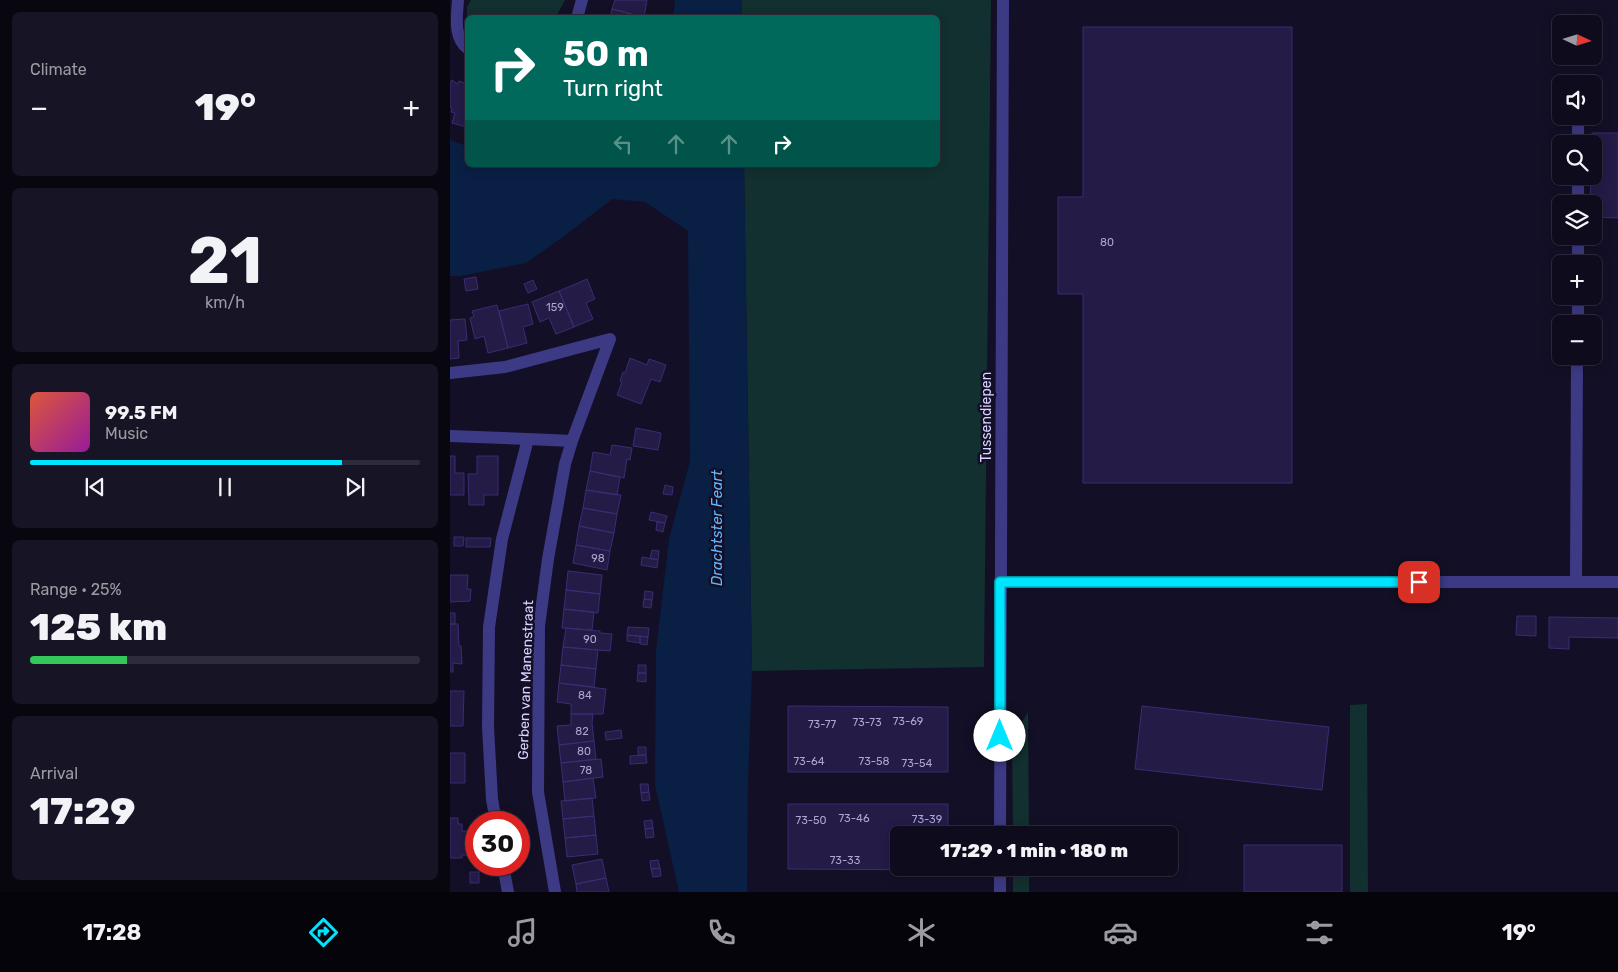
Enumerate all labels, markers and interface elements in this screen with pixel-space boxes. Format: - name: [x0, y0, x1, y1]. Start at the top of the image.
- north arrow: [1552, 15, 1602, 65]
- map controls: [1552, 15, 1602, 365]
- text: 50 m: [563, 33, 649, 75]
- icon: right: [480, 35, 545, 100]
- text: Climate: [30, 60, 87, 79]
- text: Turn right: [563, 75, 663, 102]
- button: sound: [1552, 75, 1602, 125]
- text: 19°: [195, 84, 256, 130]
- text: −: [30, 91, 48, 124]
- text: +: [403, 91, 420, 124]
- icon: left: [609, 130, 637, 158]
- icon: ahead: [662, 130, 690, 158]
- icon: ahead: [715, 130, 743, 158]
- icon: right: [768, 130, 796, 158]
- button: search: [1552, 135, 1602, 185]
- button: layers: [1552, 195, 1602, 245]
- text: 21: [188, 222, 262, 299]
- house number: 80: [1100, 236, 1114, 249]
- button: +: [1552, 255, 1602, 305]
- text: km/h: [205, 293, 245, 312]
- house number: 159: [546, 301, 564, 314]
- button: −: [1552, 315, 1602, 365]
- street label: Tussendiepen: [978, 372, 995, 462]
- text: 99.5 FM: [105, 401, 178, 424]
- text: Music: [105, 424, 148, 443]
- water label: Drachtster Feart: [708, 470, 726, 586]
- icon: previous: [81, 473, 109, 501]
- icon: pause: [211, 473, 239, 501]
- icon: next: [341, 473, 369, 501]
- house number: 98: [591, 552, 605, 565]
- pin: [1398, 561, 1440, 603]
- icon: arrive: [1405, 568, 1433, 596]
- text: Range · 25%: [30, 580, 122, 599]
- street label: Gerben van Manenstraat: [515, 599, 537, 760]
- text: 125 km: [30, 604, 167, 650]
- house number: 90: [583, 633, 597, 646]
- house number: 84: [578, 689, 592, 702]
- position arrow: [973, 709, 1025, 761]
- house number: 73-69: [893, 715, 923, 728]
- house number: 73-73: [852, 716, 882, 729]
- house number: 73-77: [808, 718, 836, 731]
- house number: 82: [575, 725, 589, 738]
- house number: 80: [577, 745, 591, 758]
- house number: 73-64: [793, 755, 825, 768]
- house number: 73-58: [858, 755, 890, 768]
- house number: 73-54: [902, 757, 933, 770]
- text: Arrival: [30, 764, 78, 783]
- house number: 78: [580, 764, 592, 777]
- text: 17:29: [30, 788, 135, 834]
- speed limit sign: 30: [465, 811, 530, 876]
- house number: 73-46: [838, 812, 870, 825]
- house number: 73-39: [912, 813, 942, 826]
- house number: 73-50: [796, 814, 827, 827]
- text: 17:29 · 1 min · 180 m: [940, 839, 1128, 862]
- house number: 73-33: [830, 854, 861, 867]
- icon: directions: [306, 915, 341, 950]
- icon: music: [505, 915, 540, 950]
- icon: phone: [704, 915, 739, 950]
- icon: climate: [904, 915, 939, 950]
- icon: car: [1103, 915, 1138, 950]
- icon: filters: [1302, 915, 1337, 950]
- text: 17:28: [82, 919, 141, 946]
- text: 19°: [1502, 919, 1536, 946]

